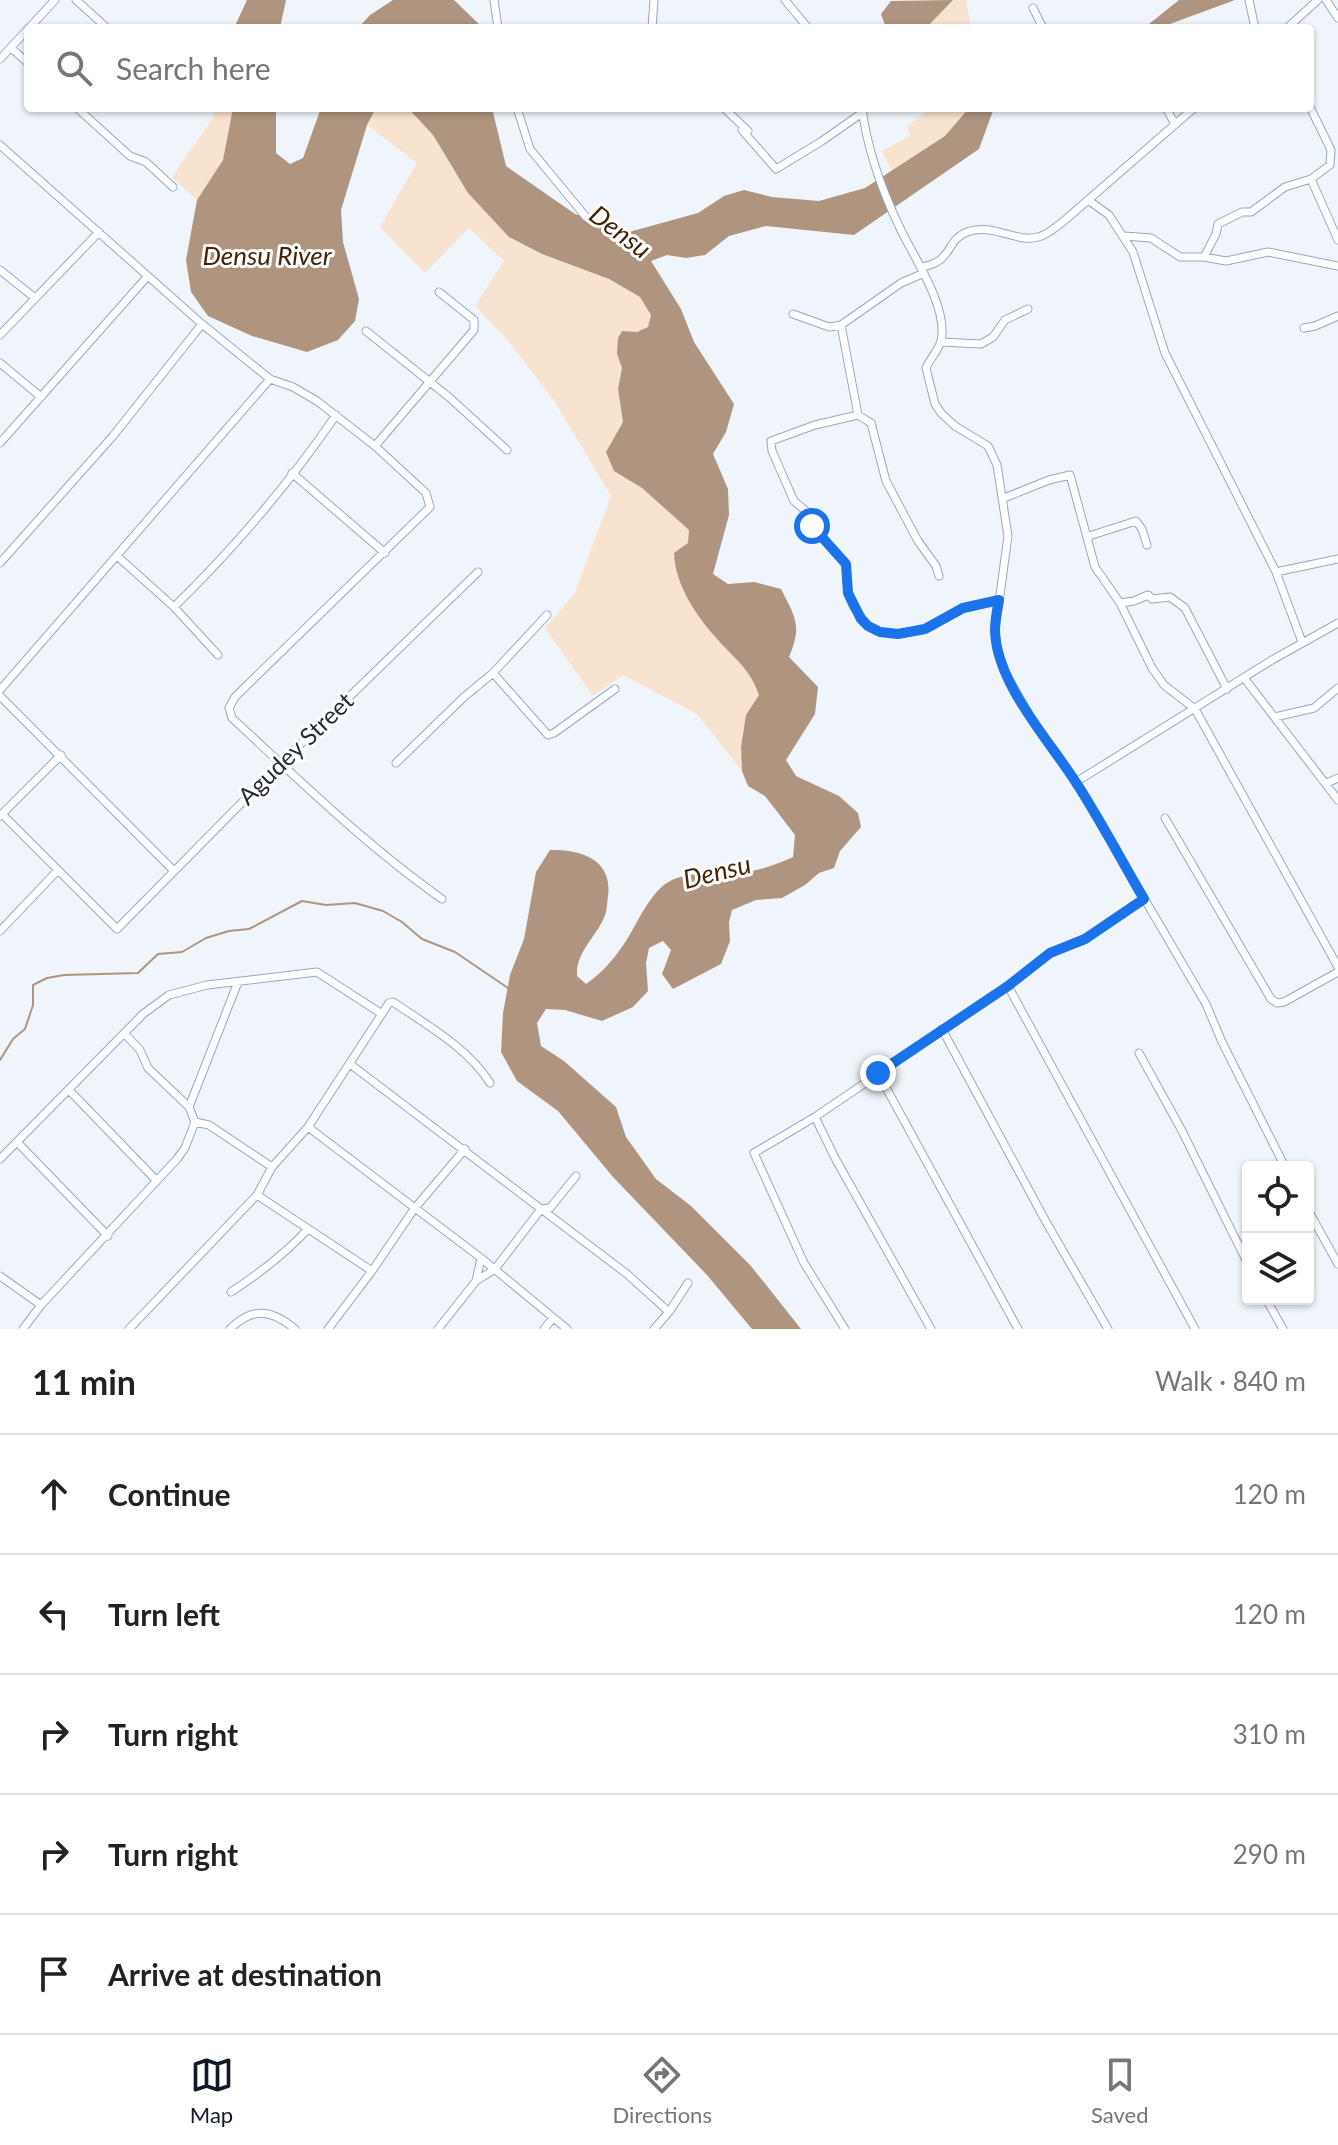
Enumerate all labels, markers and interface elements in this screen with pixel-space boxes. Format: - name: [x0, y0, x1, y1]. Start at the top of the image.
- search box: [24, 24, 1314, 112]
- icon: search: [52, 46, 96, 90]
- text: Search here: [116, 50, 271, 86]
- water label: Densu: [584, 198, 658, 265]
- water label: Densu River: [202, 239, 333, 271]
- route start: [794, 508, 830, 544]
- street label: Agudey Street: [231, 685, 359, 810]
- water label: Densu: [680, 847, 754, 895]
- route end: [860, 1055, 896, 1091]
- map controls: [1242, 1161, 1314, 1305]
- button: locate: [1242, 1161, 1314, 1233]
- button: layers: [1242, 1233, 1314, 1305]
- text: 11 min: [32, 1361, 136, 1402]
- text: Walk · 840 m: [1155, 1365, 1306, 1397]
- icon: ahead: [32, 1472, 76, 1516]
- text: Continue: [108, 1476, 231, 1512]
- text: 120 m: [1233, 1478, 1306, 1510]
- icon: left: [32, 1592, 76, 1636]
- text: Turn left: [108, 1596, 220, 1632]
- text: 120 m: [1233, 1598, 1306, 1630]
- icon: right: [32, 1712, 76, 1756]
- text: Turn right: [108, 1716, 238, 1752]
- text: 310 m: [1233, 1718, 1306, 1750]
- icon: right: [32, 1832, 76, 1876]
- text: Turn right: [108, 1836, 238, 1872]
- text: 290 m: [1233, 1838, 1306, 1870]
- icon: arrive: [32, 1952, 76, 1996]
- text: Arrive at destination: [108, 1956, 382, 1992]
- tab: Map: [190, 2053, 234, 2128]
- tab: Directions: [613, 2053, 712, 2128]
- tab: Saved: [1091, 2053, 1148, 2128]

